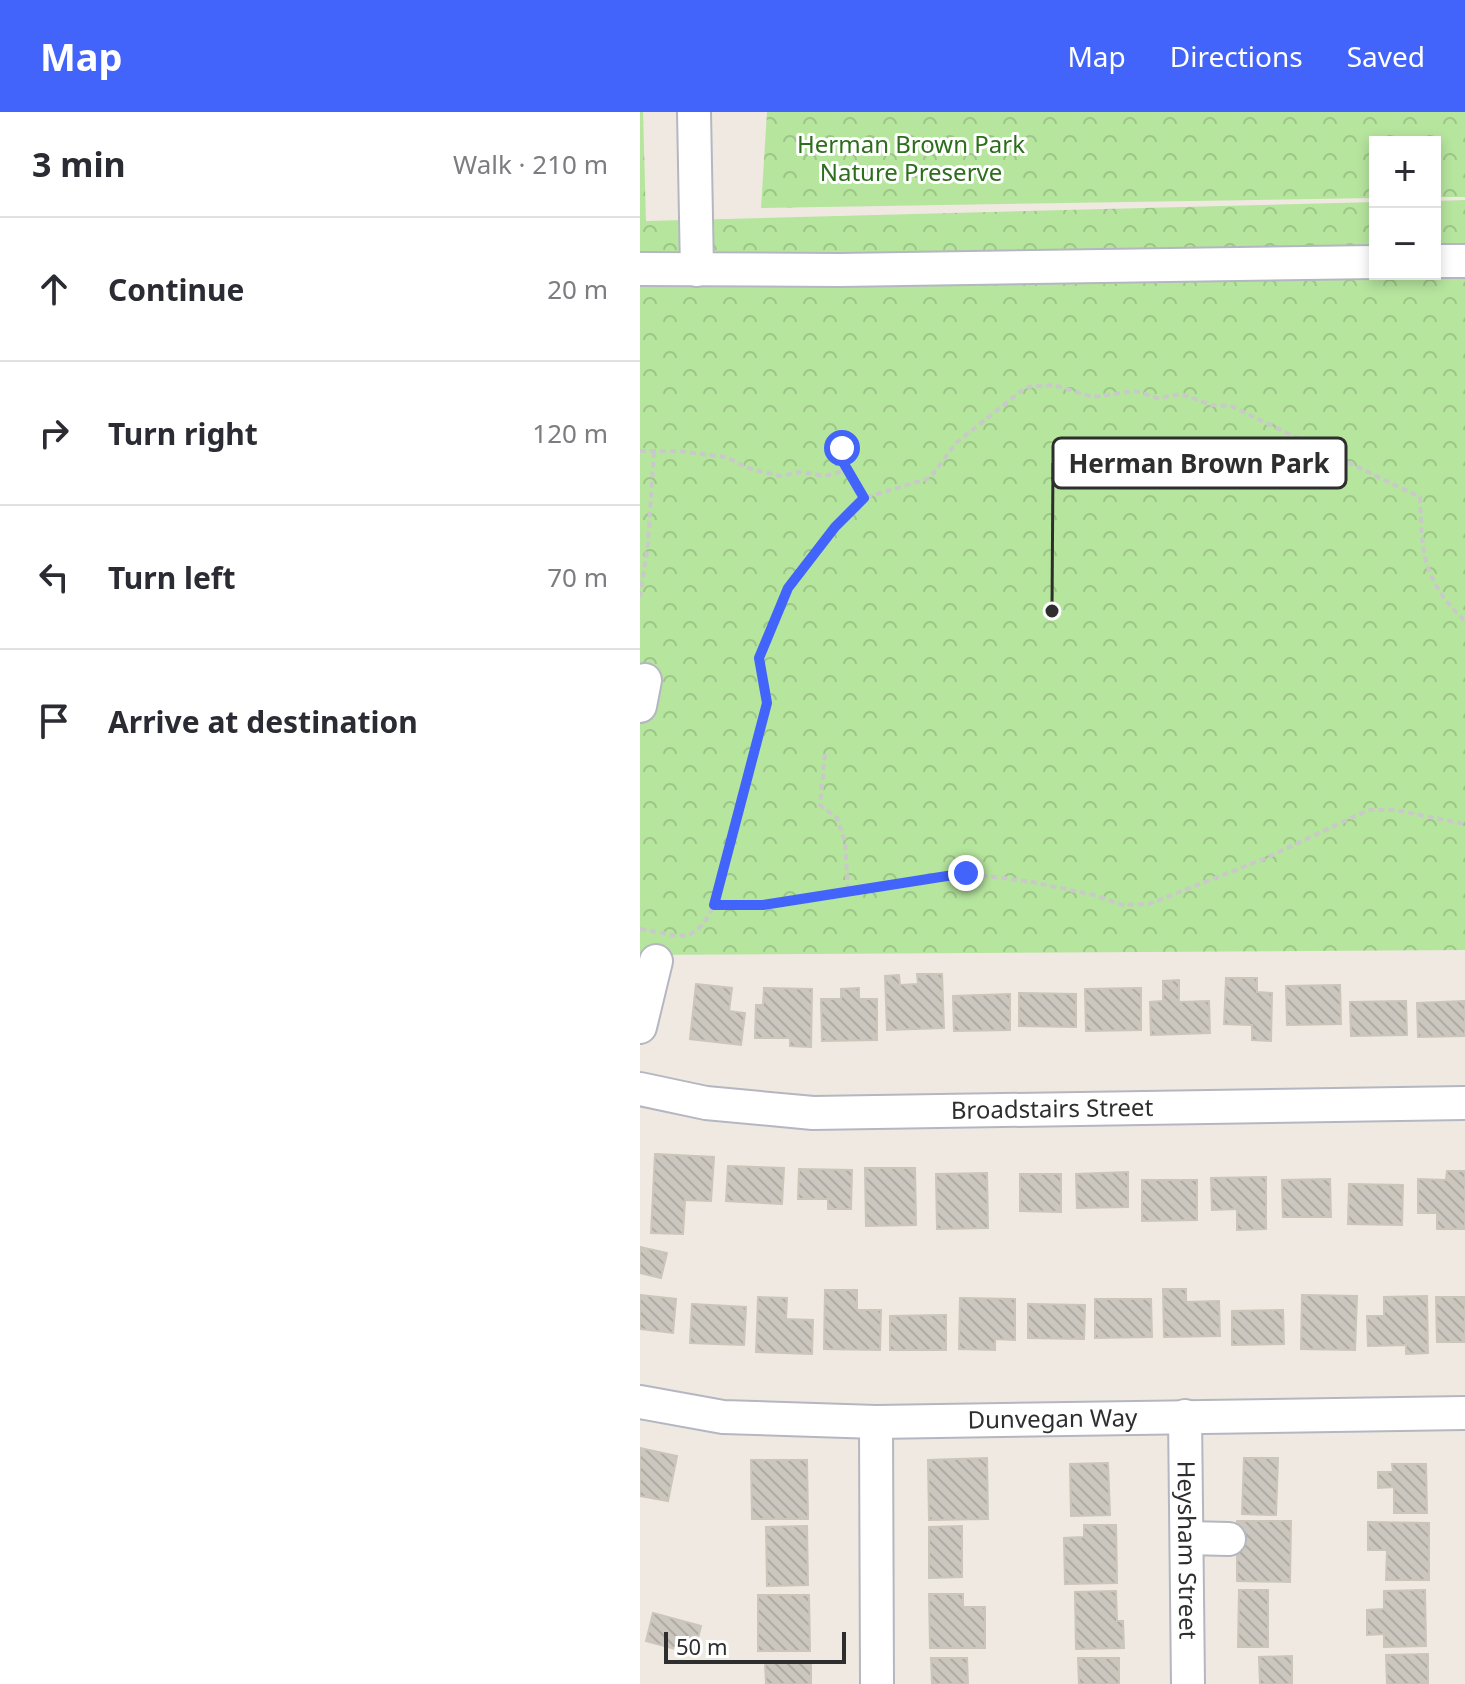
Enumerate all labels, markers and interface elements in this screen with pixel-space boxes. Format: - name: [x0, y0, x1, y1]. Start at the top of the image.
- text: Map: [40, 30, 123, 82]
- text: Map: [1067, 37, 1126, 75]
- text: Directions: [1170, 37, 1303, 75]
- text: Saved: [1347, 37, 1425, 75]
- park label: Herman Brown Park Nature Preserve: [797, 127, 1025, 188]
- map controls: [1369, 136, 1441, 280]
- button: +: [1369, 136, 1441, 208]
- text: 3 min: [32, 141, 126, 187]
- text: Walk · 210 m: [453, 146, 608, 182]
- button: −: [1369, 208, 1441, 280]
- icon: ahead: [32, 267, 76, 311]
- text: Continue: [108, 269, 244, 310]
- text: 20 m: [547, 271, 608, 307]
- icon: right: [32, 411, 76, 455]
- text: Turn right: [108, 413, 258, 454]
- text: 120 m: [532, 415, 608, 451]
- route start: [824, 430, 860, 466]
- callout: Herman Brown Park: [1053, 438, 1346, 488]
- text: Herman Brown Park: [1068, 445, 1330, 481]
- icon: left: [32, 555, 76, 599]
- text: Turn left: [108, 557, 236, 598]
- text: 70 m: [547, 559, 608, 595]
- icon: arrive: [32, 699, 76, 743]
- text: Arrive at destination: [108, 701, 418, 742]
- route end: [948, 855, 984, 891]
- street label: Broadstairs Street: [951, 1090, 1154, 1126]
- street label: Dunvegan Way: [967, 1400, 1138, 1436]
- street label: Heysham Street: [1171, 1460, 1206, 1640]
- scale bar: [664, 1628, 846, 1664]
- text: 50 m: [676, 1631, 727, 1661]

